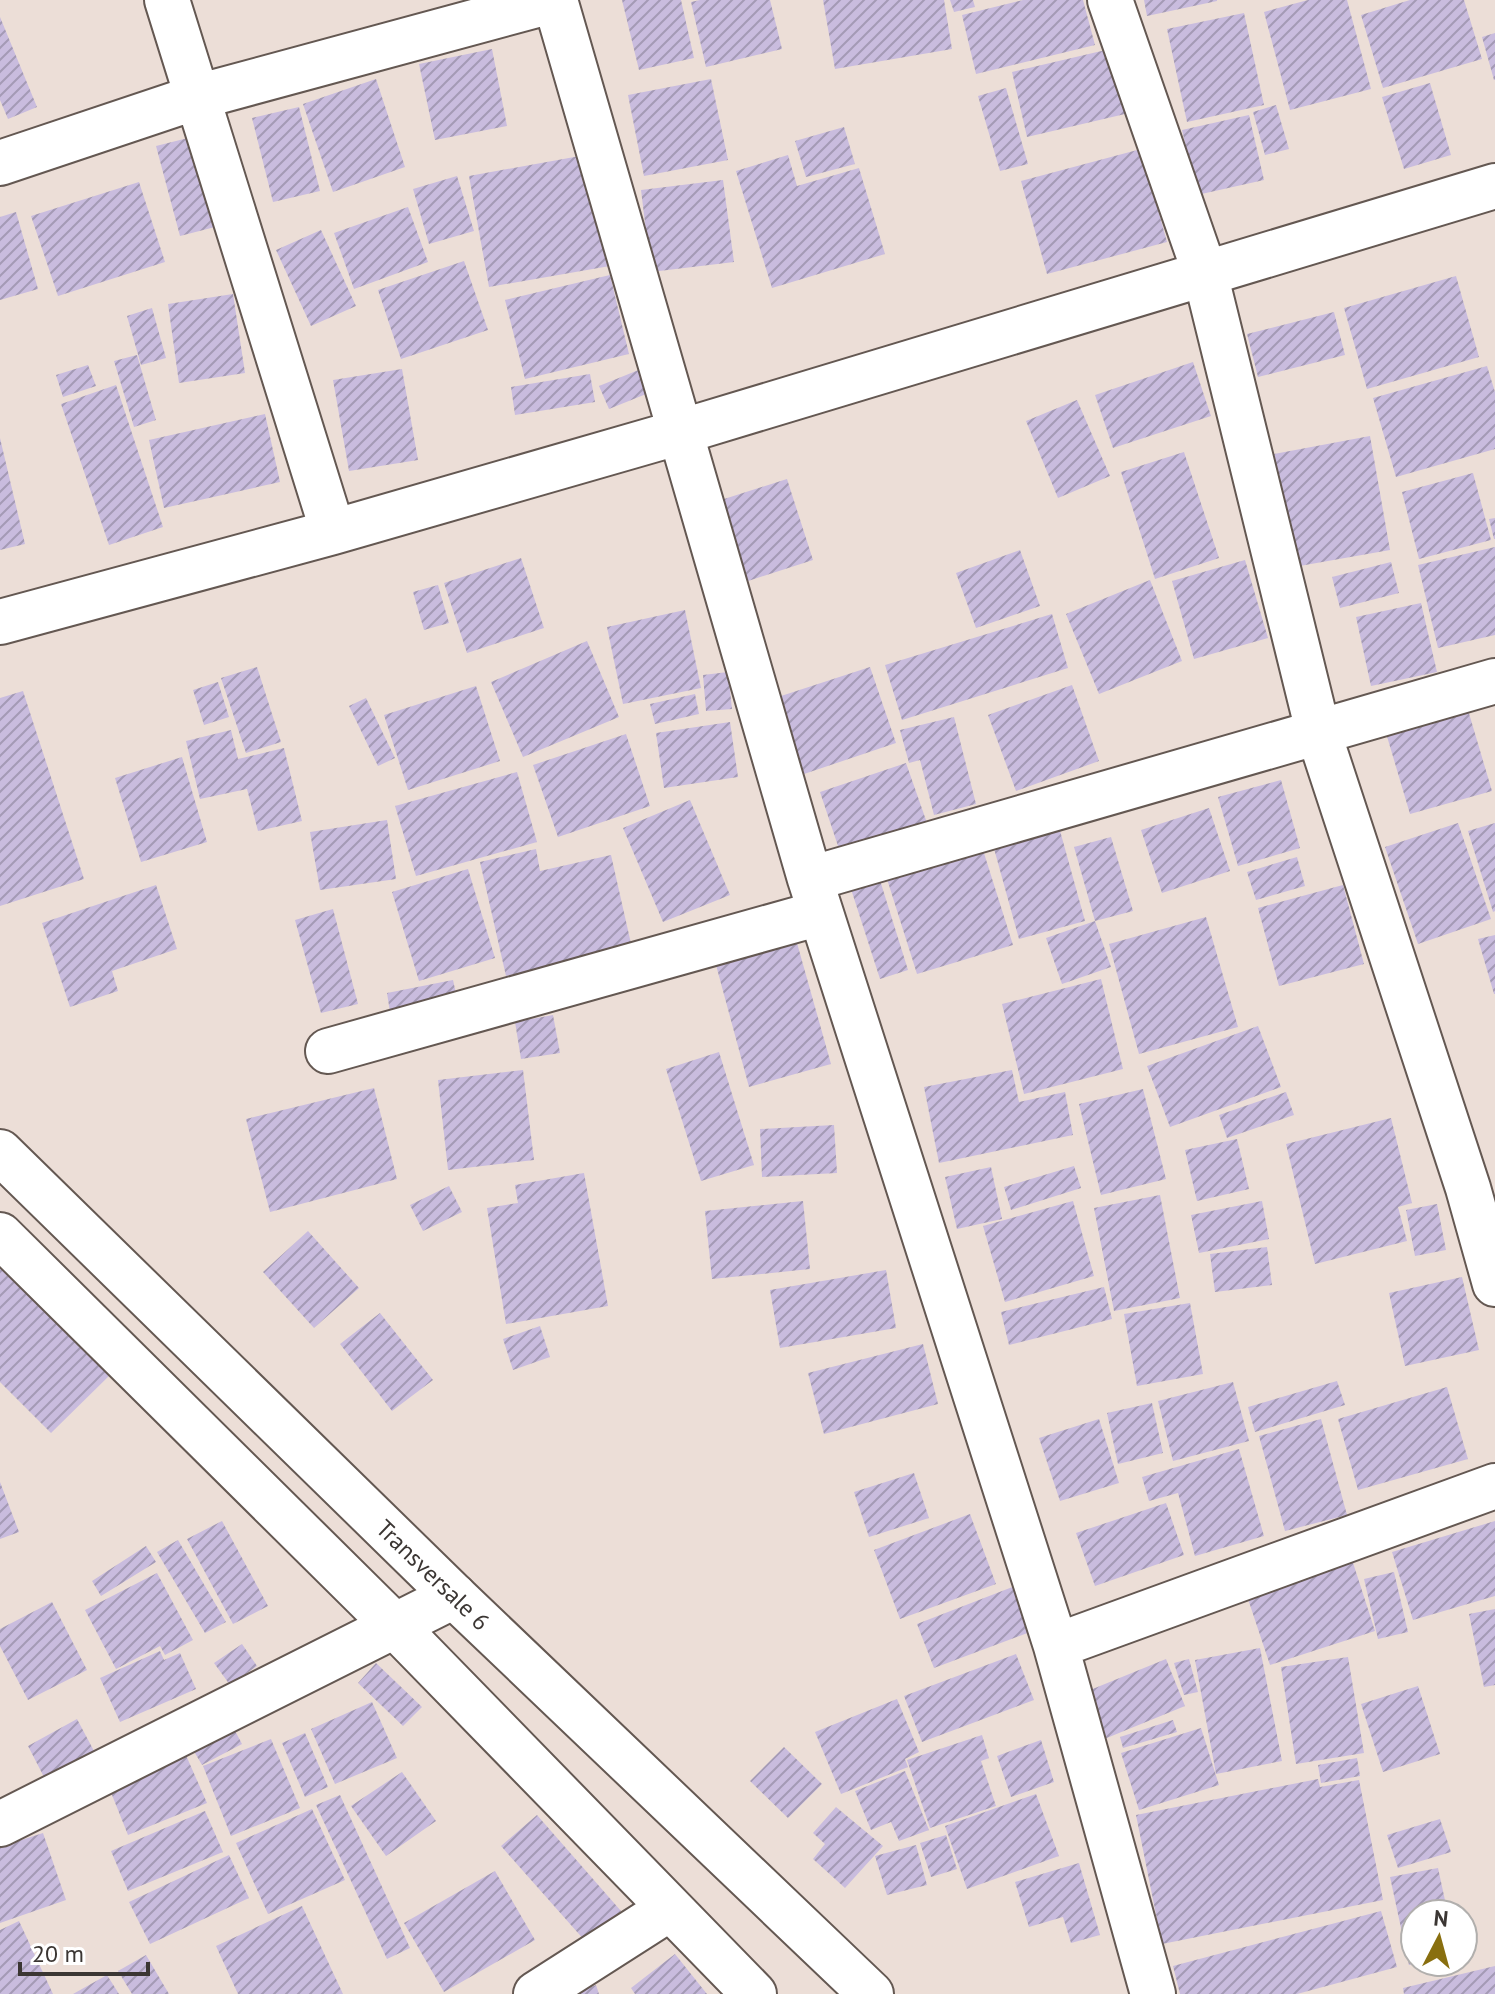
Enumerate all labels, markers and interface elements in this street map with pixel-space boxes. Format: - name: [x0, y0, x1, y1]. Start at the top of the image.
- street label: Transversale 6: [370, 1513, 496, 1637]
- north arrow: [1399, 1898, 1479, 1978]
- text: N: [1432, 1903, 1450, 1933]
- scale bar: [20, 1926, 148, 1976]
- text: 20 m: [32, 1938, 84, 1969]

